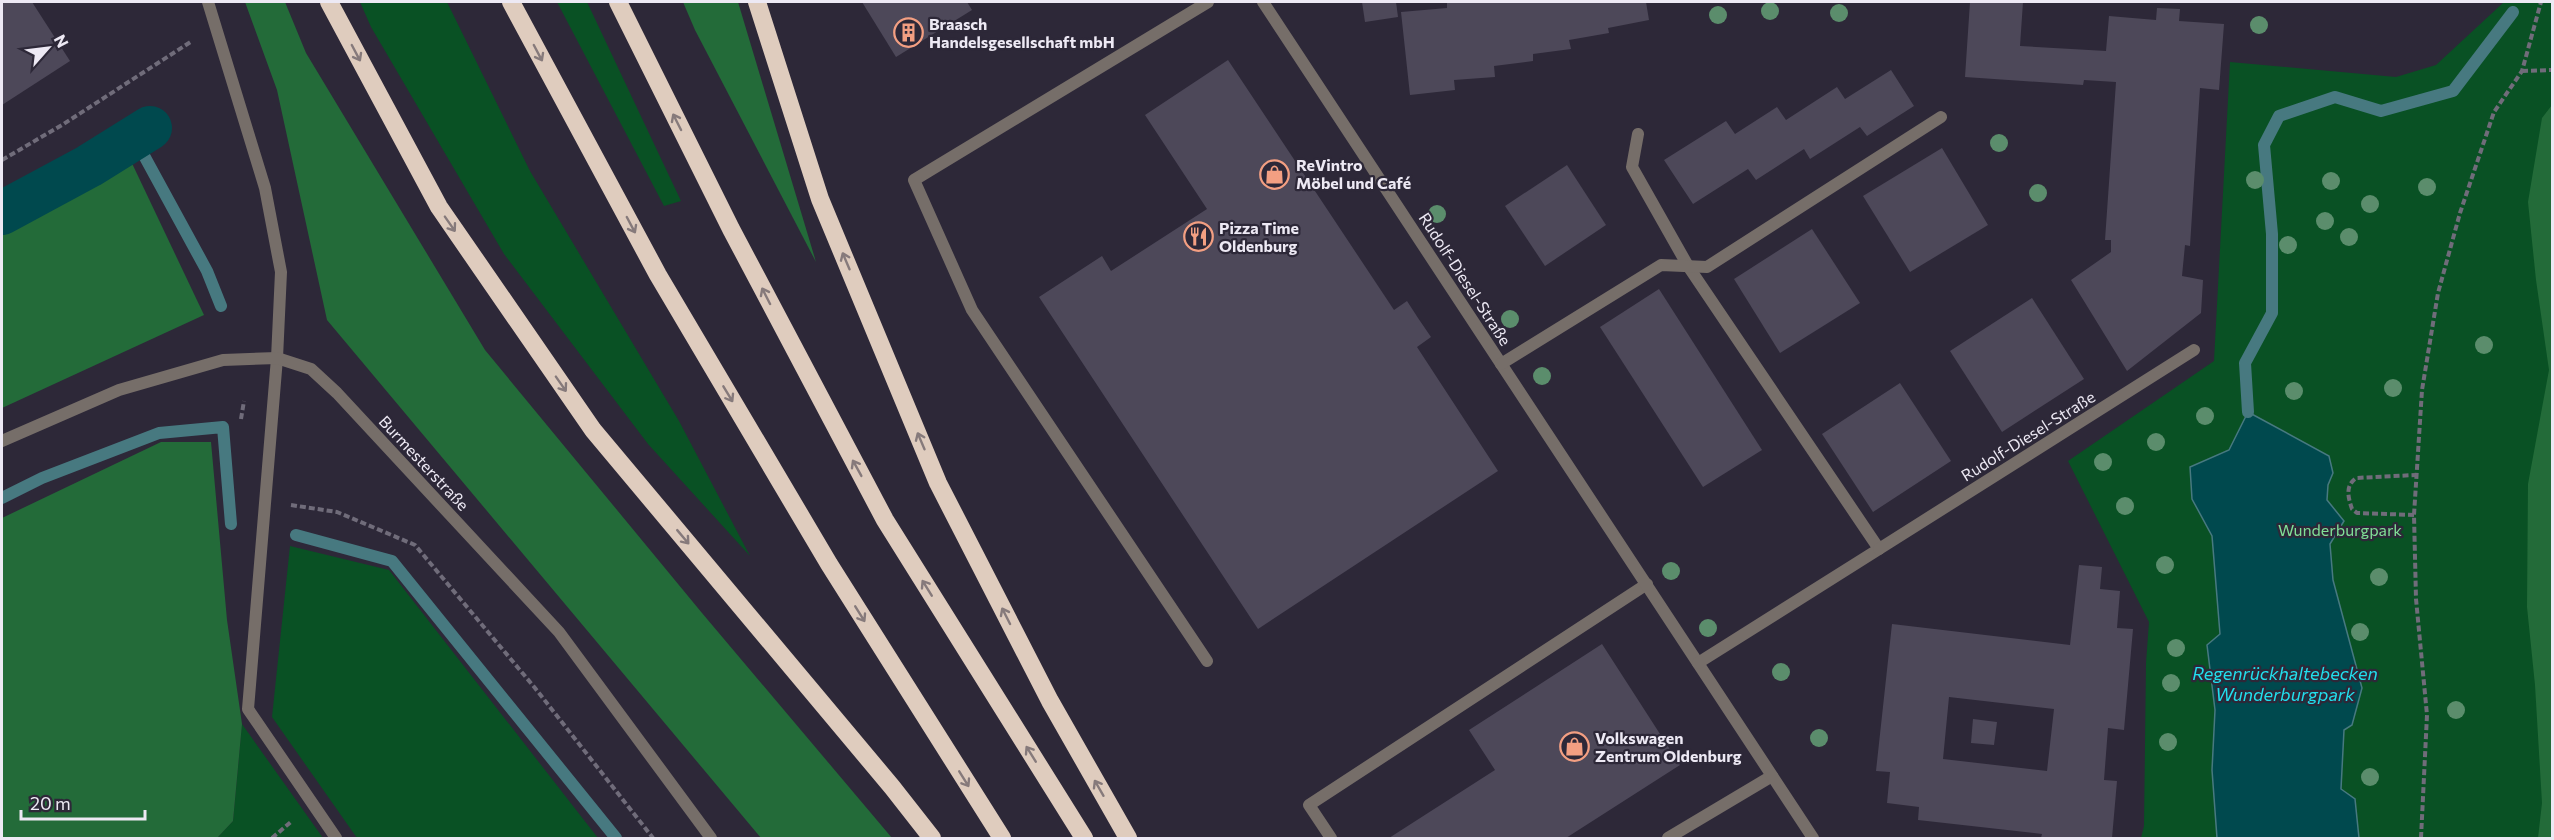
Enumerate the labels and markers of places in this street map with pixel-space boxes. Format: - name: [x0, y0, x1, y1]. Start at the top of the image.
- place label: Braasch Handelsgesellschaft mbH: [929, 14, 1115, 51]
- building icon: Braasch Handelsgesellschaft mbH: [892, 17, 924, 49]
- place label: ReVintro Möbel und Café: [1296, 155, 1411, 192]
- shop icon: ReVintro Möbel und Café: [1259, 158, 1291, 190]
- place label: Pizza Time Oldenburg: [1219, 218, 1299, 255]
- restaurant icon: Pizza Time Oldenburg: [1182, 221, 1214, 253]
- place label: Volkswagen Zentrum Oldenburg: [1595, 728, 1742, 765]
- shop icon: Volkswagen Zentrum Oldenburg: [1558, 731, 1590, 763]

